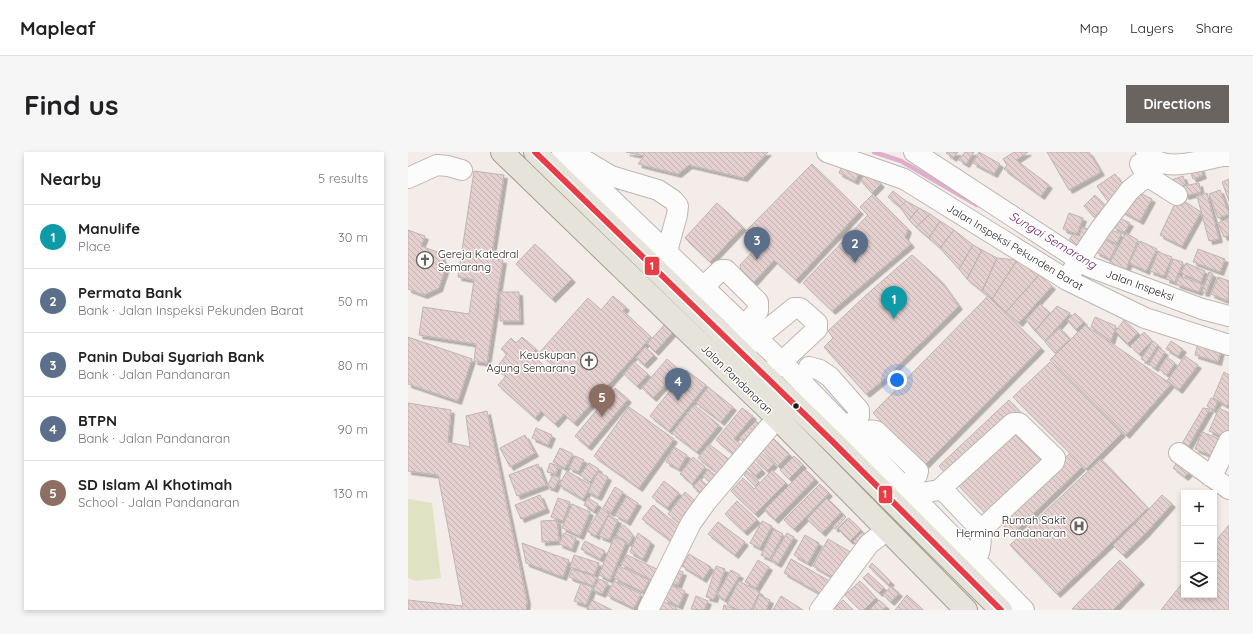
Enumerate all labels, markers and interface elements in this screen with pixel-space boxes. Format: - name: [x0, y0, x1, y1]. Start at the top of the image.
- text: Mapleaf: [20, 16, 96, 40]
- text: Map: [1079, 19, 1108, 37]
- text: Layers: [1130, 19, 1174, 37]
- text: Share: [1196, 19, 1233, 37]
- button: Directions: [1126, 85, 1229, 123]
- text: Find us: [24, 87, 118, 122]
- text: Nearby: [40, 168, 101, 189]
- text: 5 results: [318, 170, 368, 186]
- street label: Jalan Inspeksi Pekunden Barat: [944, 201, 1086, 293]
- water label: Sungai Semarang: [1007, 208, 1101, 273]
- text: Manulife: [78, 219, 140, 238]
- pin: 3: [744, 227, 770, 260]
- text: 1: [50, 229, 56, 245]
- text: 30 m: [338, 229, 368, 245]
- pin: 2: [842, 230, 868, 263]
- text: Place: [78, 238, 111, 254]
- place label: Gereja Katedral Semarang: [438, 247, 519, 274]
- church icon: Gereja Katedral Semarang: [415, 250, 435, 270]
- line badge: 1: [644, 256, 660, 276]
- text: 1: [650, 259, 654, 273]
- street label: Jalan Inspeksi: [1104, 266, 1176, 304]
- text: Permata Bank: [78, 283, 182, 302]
- pin: 1: [881, 286, 907, 319]
- text: 2: [49, 293, 57, 309]
- text: 50 m: [338, 293, 368, 309]
- text: Bank · Jalan Inspeksi Pekunden Barat: [78, 302, 304, 318]
- street label: Jalan Pandanaran: [698, 341, 776, 417]
- text: Panin Dubai Syariah Bank: [78, 347, 264, 366]
- place label: Keuskupan Agung Semarang: [487, 348, 576, 375]
- church icon: Keuskupan Agung Semarang: [579, 351, 599, 371]
- text: 3: [50, 357, 56, 373]
- text: 80 m: [338, 357, 368, 373]
- text: Bank · Jalan Pandanaran: [78, 366, 230, 382]
- pin: 4: [665, 368, 691, 401]
- your location: [887, 370, 907, 390]
- pin: 5: [589, 384, 615, 417]
- unlabelled marker: [791, 401, 801, 411]
- text: BTPN: [78, 411, 117, 430]
- text: 4: [49, 421, 57, 437]
- text: 90 m: [338, 421, 368, 437]
- text: Bank · Jalan Pandanaran: [78, 430, 230, 446]
- text: SD Islam Al Khotimah: [78, 475, 232, 494]
- text: 5: [49, 485, 57, 501]
- text: 130 m: [333, 485, 368, 501]
- line badge: 1: [878, 485, 893, 504]
- text: 1: [883, 487, 887, 501]
- map controls: [1181, 490, 1217, 598]
- button: +: [1181, 490, 1217, 526]
- text: School · Jalan Pandanaran: [78, 494, 239, 510]
- place label: Rumah Sakit Hermina Pandanaran: [956, 513, 1066, 540]
- hospital icon: Rumah Sakit Hermina Pandanaran: [1069, 516, 1089, 536]
- button: −: [1181, 526, 1217, 562]
- button: layers: [1181, 562, 1217, 598]

